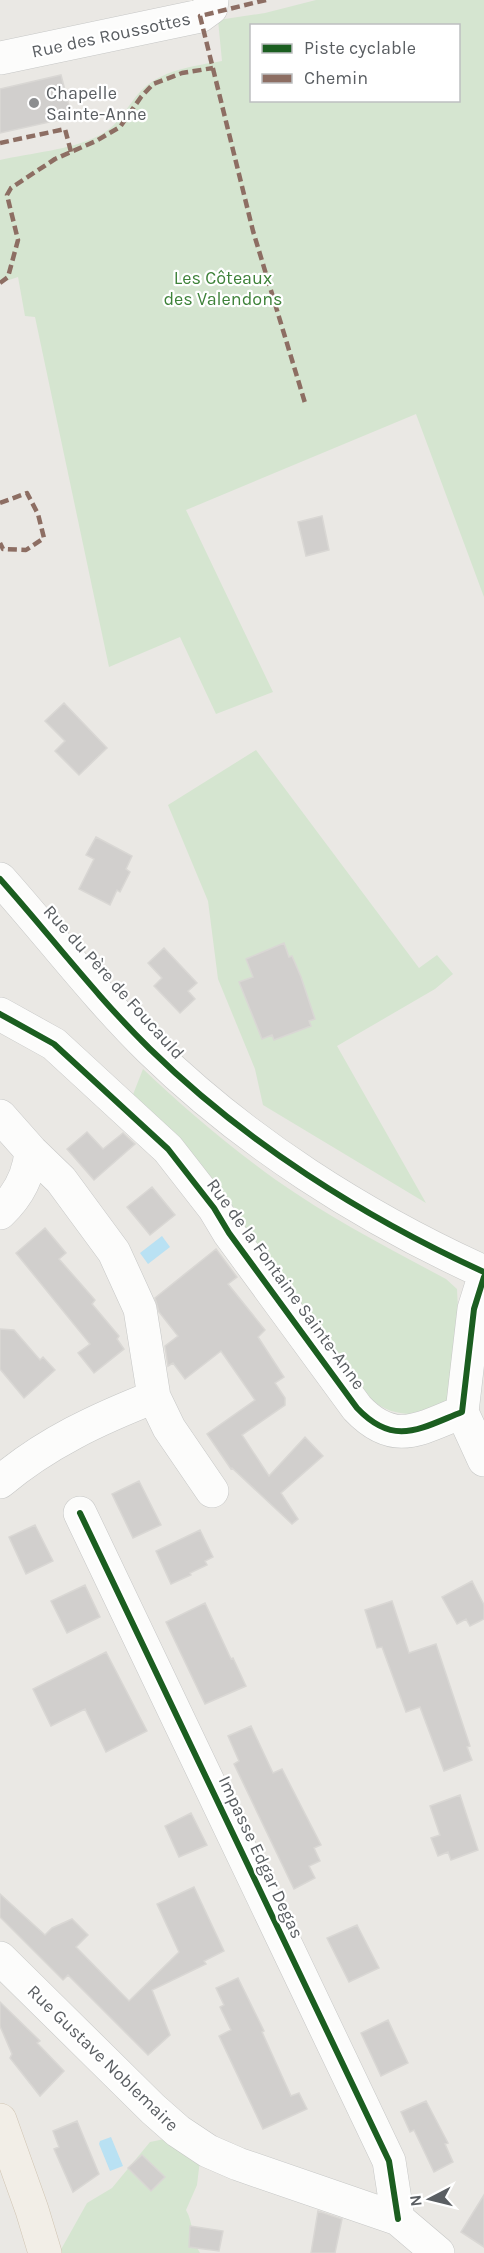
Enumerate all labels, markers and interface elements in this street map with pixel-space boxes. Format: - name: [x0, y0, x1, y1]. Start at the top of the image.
- street label: Rue des Roussottes: [30, 7, 192, 63]
- legend: [250, 24, 460, 102]
- text: Piste cyclable: [304, 37, 416, 59]
- text: Chemin: [304, 67, 368, 89]
- place label: Chapelle Sainte-Anne: [46, 82, 147, 125]
- marker: Chapelle Sainte-Anne: [27, 96, 41, 110]
- park label: Les Côteaux des Valendons: [163, 267, 283, 310]
- street label: Rue du Père de Foucauld: [39, 900, 189, 1064]
- street label: Rue de la Fontaine Sainte-Anne: [202, 1174, 370, 1394]
- street label: Impasse Edgar Degas: [214, 1772, 308, 1942]
- street label: Rue Gustave Noblemaire: [23, 1980, 183, 2136]
- north arrow: [400, 2169, 460, 2229]
- text: N: [405, 2194, 426, 2208]

